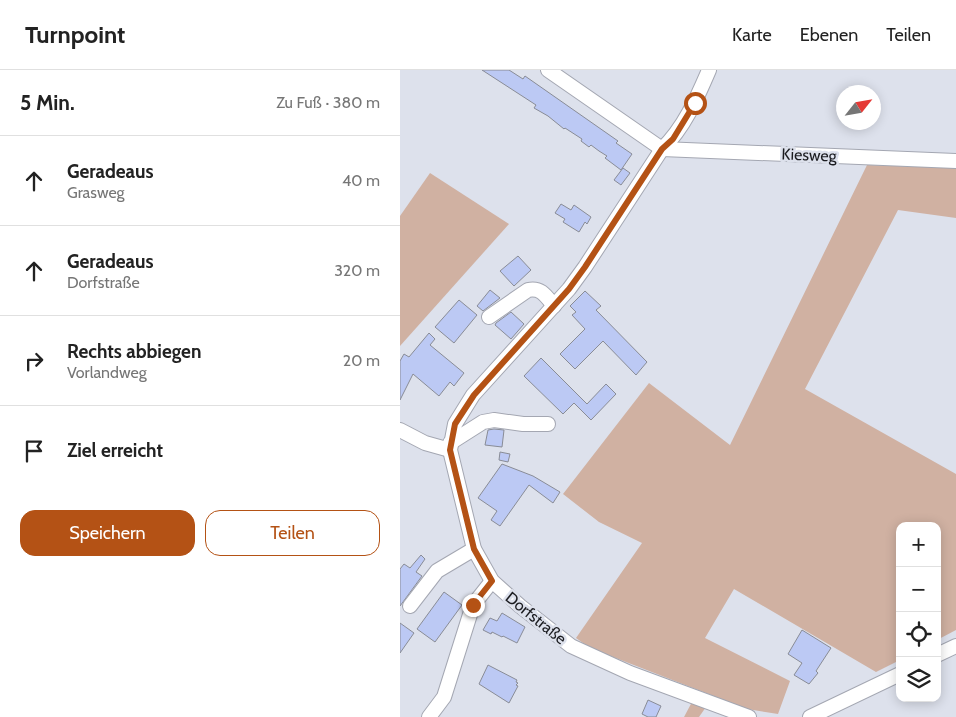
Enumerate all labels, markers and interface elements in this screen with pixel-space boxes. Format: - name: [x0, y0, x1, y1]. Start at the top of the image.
- text: Turnpoint: [25, 20, 125, 49]
- text: Karte: [732, 24, 772, 46]
- text: Ebenen: [800, 24, 858, 46]
- text: Teilen: [886, 24, 931, 46]
- north arrow: [836, 85, 881, 130]
- text: 5 Min.: [20, 90, 75, 115]
- route start: [684, 92, 707, 115]
- text: Zu Fuß · 380 m: [276, 93, 380, 112]
- street label: Kiesweg: [781, 145, 838, 165]
- text: Geradeaus: [67, 160, 153, 183]
- icon: ahead: [20, 167, 48, 195]
- text: 40 m: [342, 171, 380, 190]
- text: Grasweg: [67, 183, 125, 202]
- text: Geradeaus: [67, 250, 153, 273]
- icon: ahead: [20, 257, 48, 285]
- text: 320 m: [334, 261, 380, 280]
- text: Dorfstraße: [67, 273, 140, 292]
- text: Rechts abbiegen: [67, 340, 201, 363]
- icon: right: [20, 347, 48, 375]
- text: 20 m: [343, 351, 380, 370]
- text: Vorlandweg: [67, 363, 147, 382]
- icon: arrive: [20, 437, 48, 465]
- text: Ziel erreicht: [67, 439, 163, 462]
- button: Speichern: [20, 510, 195, 556]
- button: Teilen: [205, 510, 380, 556]
- map controls: [896, 522, 941, 702]
- button: +: [896, 522, 941, 567]
- button: −: [896, 567, 941, 612]
- street label: Dorfstraße: [502, 588, 570, 648]
- route end: [462, 594, 485, 617]
- button: locate: [896, 612, 941, 657]
- button: layers: [896, 657, 941, 702]

